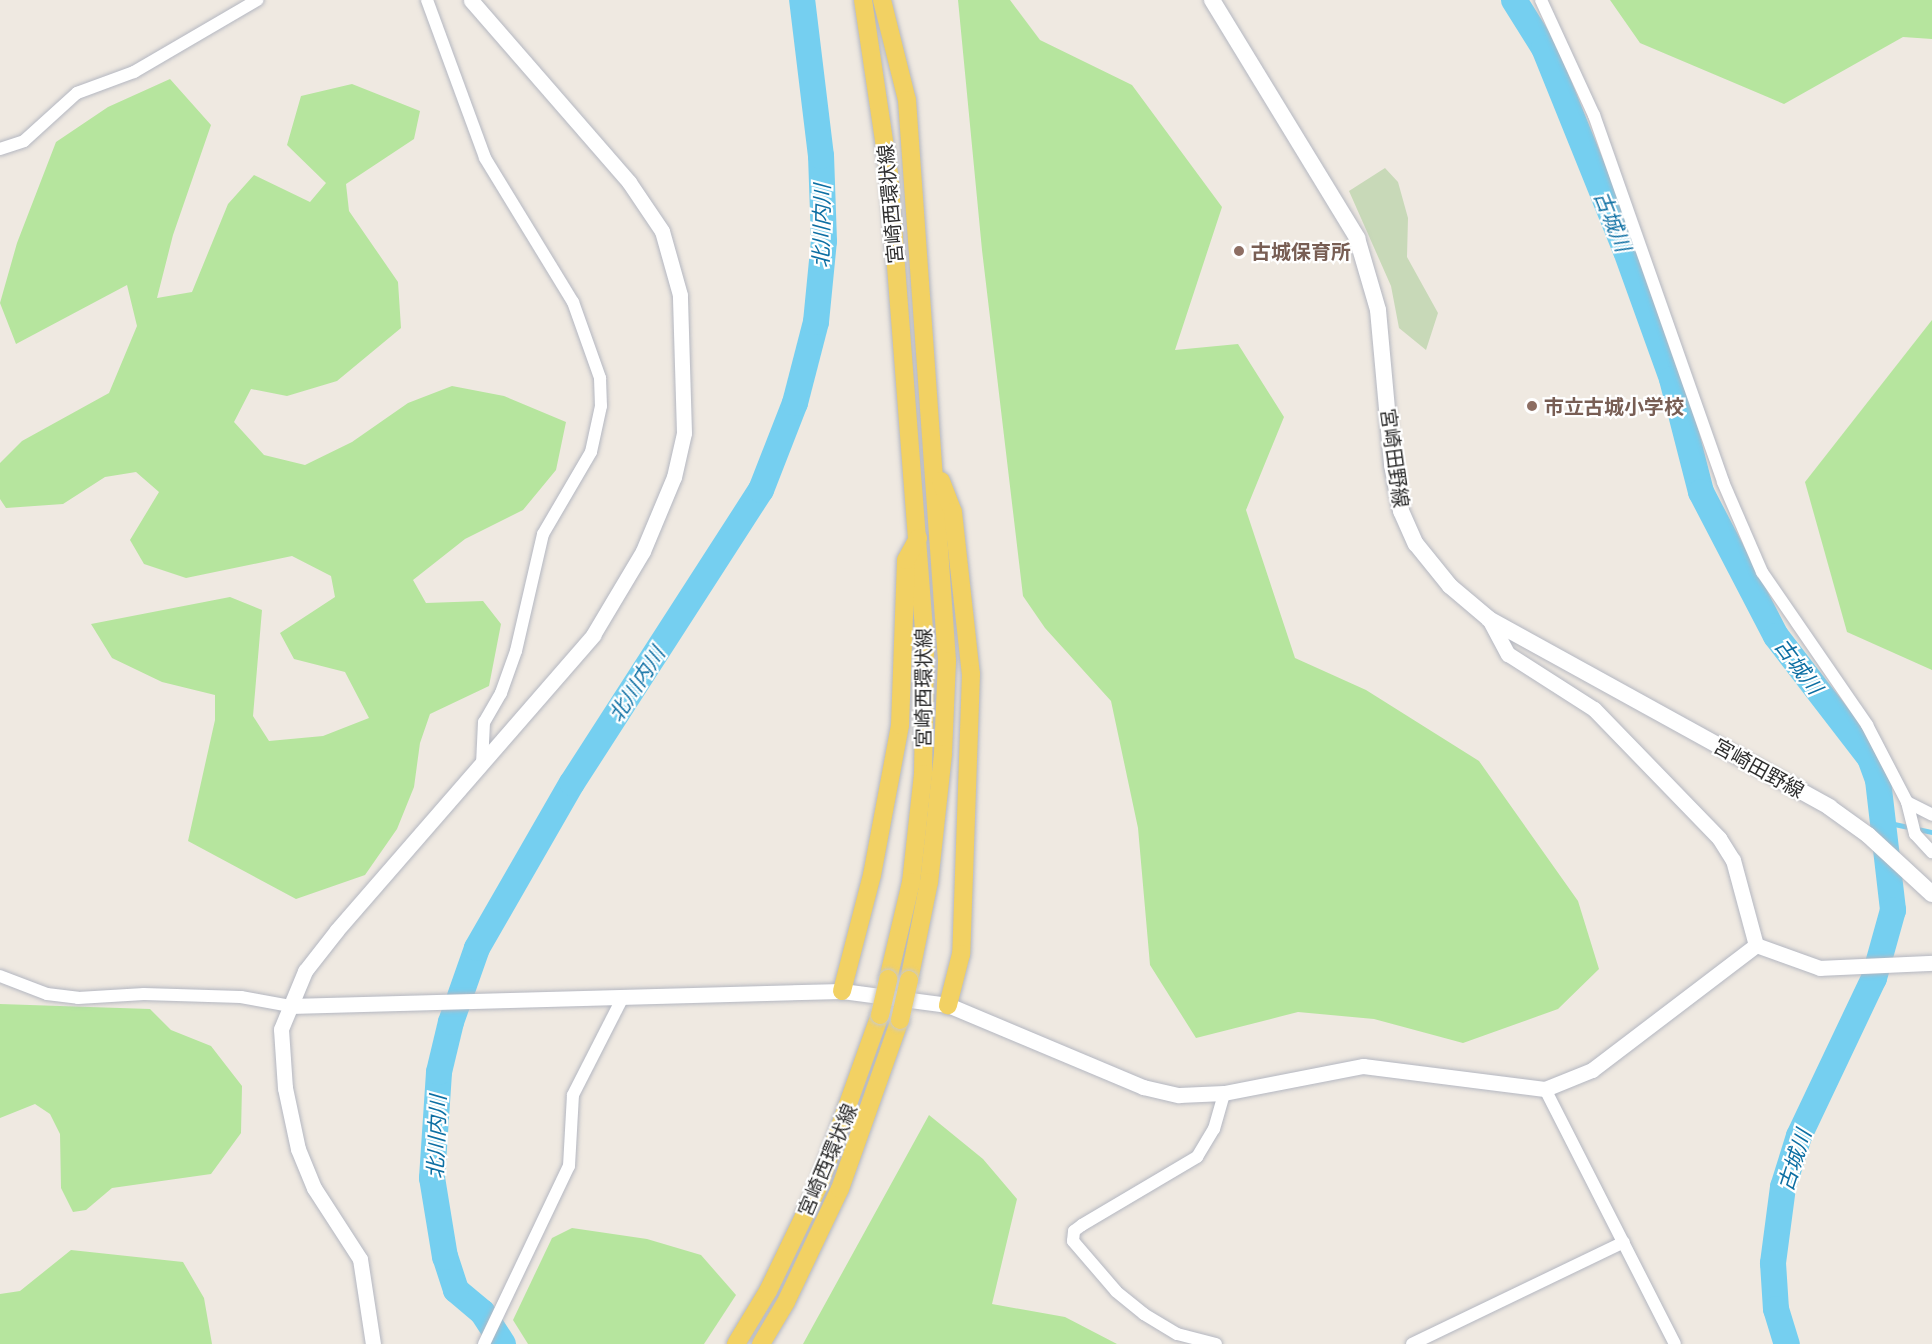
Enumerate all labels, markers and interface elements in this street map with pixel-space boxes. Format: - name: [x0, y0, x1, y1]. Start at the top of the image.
- street label: 宮崎西環状線: [873, 143, 907, 265]
- water label: 北川内川: [808, 184, 834, 268]
- water label: 古城川: [1590, 187, 1636, 255]
- place label: 古城保育所: [1251, 239, 1351, 263]
- marker: 古城保育所: [1232, 244, 1246, 258]
- place label: 市立古城小学校: [1544, 394, 1684, 418]
- marker: 市立古城小学校: [1525, 399, 1539, 413]
- street label: 宮崎田野線: [1376, 407, 1414, 509]
- street label: 宮崎西環状線: [911, 628, 935, 748]
- water label: 古城川: [1770, 633, 1828, 699]
- water label: 北川内川: [603, 642, 669, 726]
- street label: 宮崎田野線: [1709, 733, 1809, 803]
- water label: 北川内川: [422, 1095, 450, 1179]
- street label: 宮崎西環状線: [793, 1100, 861, 1220]
- water label: 古城川: [1772, 1126, 1816, 1194]

